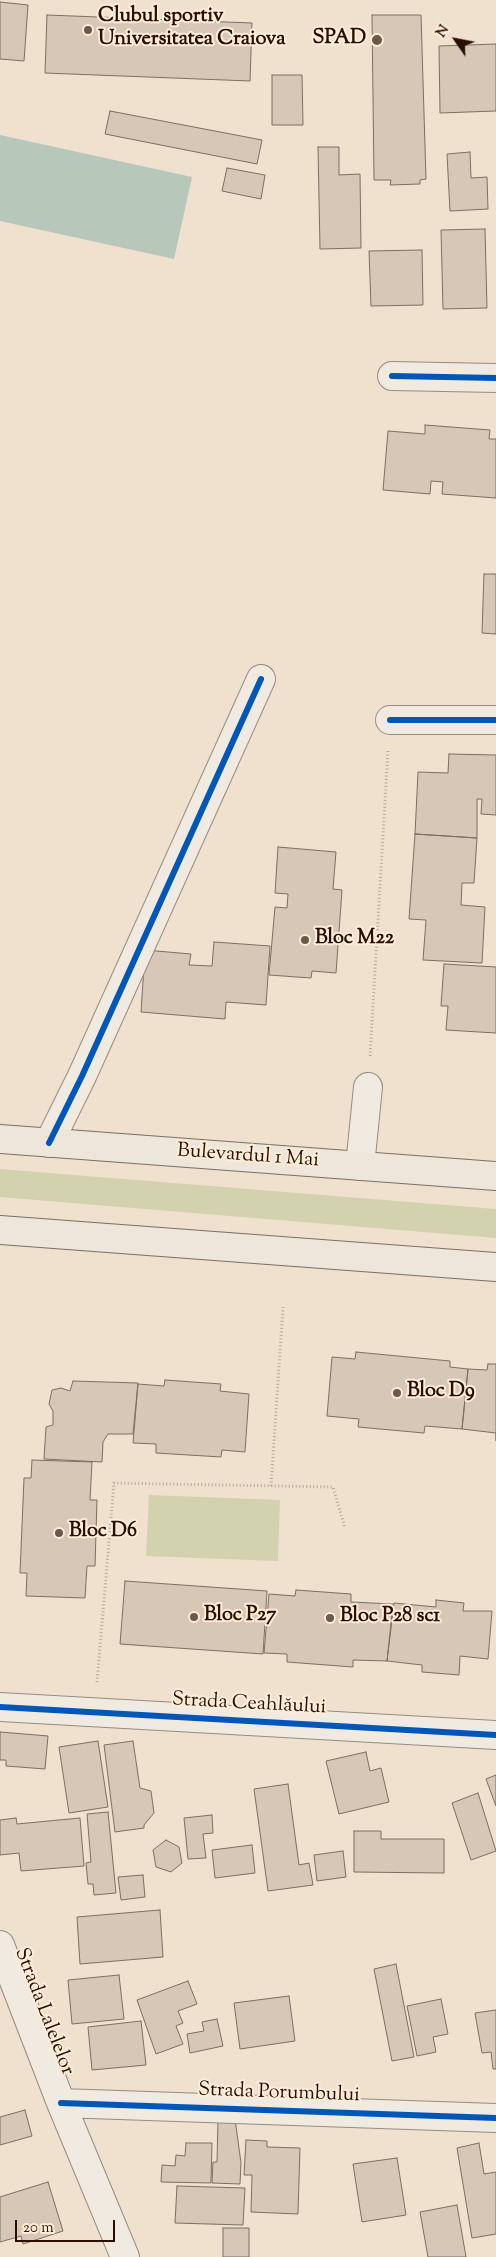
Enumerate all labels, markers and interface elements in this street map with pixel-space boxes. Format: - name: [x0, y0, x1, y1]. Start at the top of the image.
- place label: Clubul sportiv Universitatea Craiova: [98, 6, 286, 53]
- north arrow: [431, 15, 481, 65]
- text: N: [432, 22, 455, 42]
- marker: Clubul sportiv Universitatea Craiova: [82, 24, 94, 36]
- place label: SPAD: [313, 28, 366, 52]
- marker: SPAD: [370, 33, 384, 47]
- place label: Bloc M22: [315, 928, 394, 952]
- marker: Bloc M22: [299, 934, 311, 946]
- street label: Bulevardul 1 Mai: [176, 1140, 320, 1174]
- place label: Bloc D9: [407, 1381, 475, 1405]
- marker: Bloc D9: [391, 1387, 403, 1399]
- place label: Bloc D6: [69, 1521, 137, 1545]
- marker: Bloc D6: [53, 1527, 65, 1539]
- place label: Bloc P27: [204, 1605, 276, 1629]
- place label: Bloc P28 sc1: [340, 1606, 440, 1630]
- marker: Bloc P27: [188, 1611, 200, 1623]
- marker: Bloc P28 sc1: [324, 1612, 336, 1624]
- street label: Strada Ceahlăului: [171, 1689, 327, 1721]
- street label: Strada Lalelelor: [8, 1945, 78, 2079]
- street label: Strada Porumbului: [198, 2079, 360, 2109]
- scale bar: [18, 2210, 118, 2242]
- text: 20 m: [23, 2218, 54, 2239]

